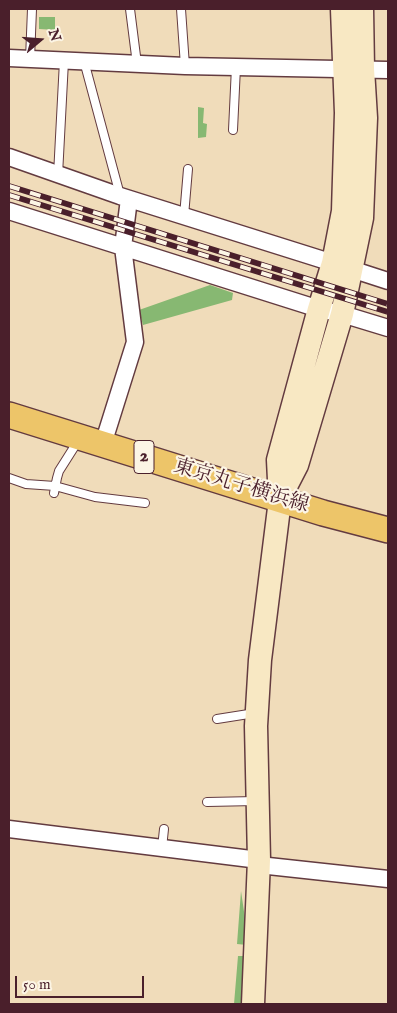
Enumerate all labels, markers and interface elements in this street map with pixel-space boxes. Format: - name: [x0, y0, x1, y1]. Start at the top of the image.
- north arrow: [15, 15, 65, 65]
- text: N: [44, 27, 65, 44]
- road number: 2: [134, 441, 154, 474]
- street label: 東京丸子横浜線: [171, 455, 311, 519]
- scale bar: [18, 966, 146, 998]
- text: 50 m: [23, 975, 51, 994]

